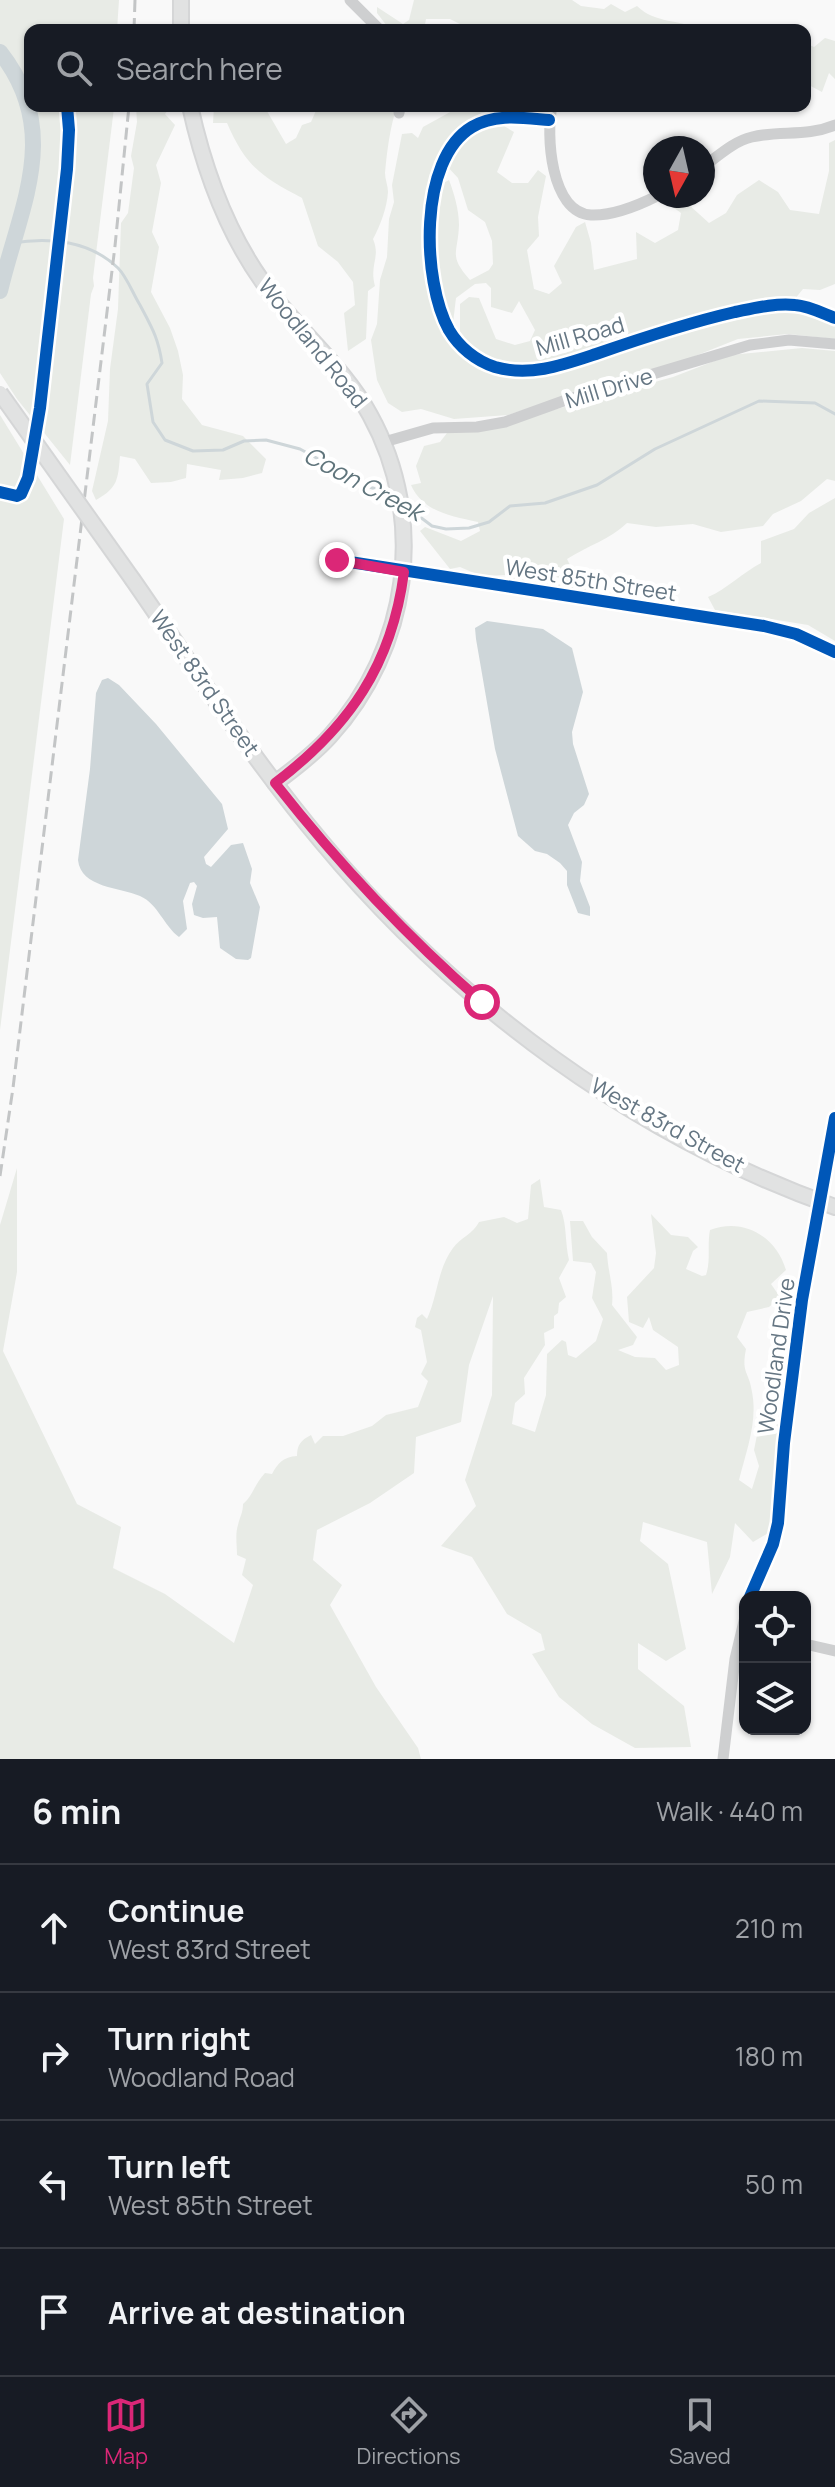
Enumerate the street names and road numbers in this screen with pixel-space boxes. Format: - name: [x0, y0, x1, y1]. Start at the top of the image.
- street label: Woodland Road: [252, 272, 374, 414]
- street label: Mill Road: [532, 309, 628, 363]
- street label: Mill Drive: [562, 360, 656, 415]
- street label: West 85th Street: [503, 552, 679, 608]
- street label: West 83rd Street: [144, 604, 267, 762]
- street label: West 83rd Street: [586, 1070, 750, 1180]
- street label: Woodland Drive: [750, 1276, 802, 1436]

